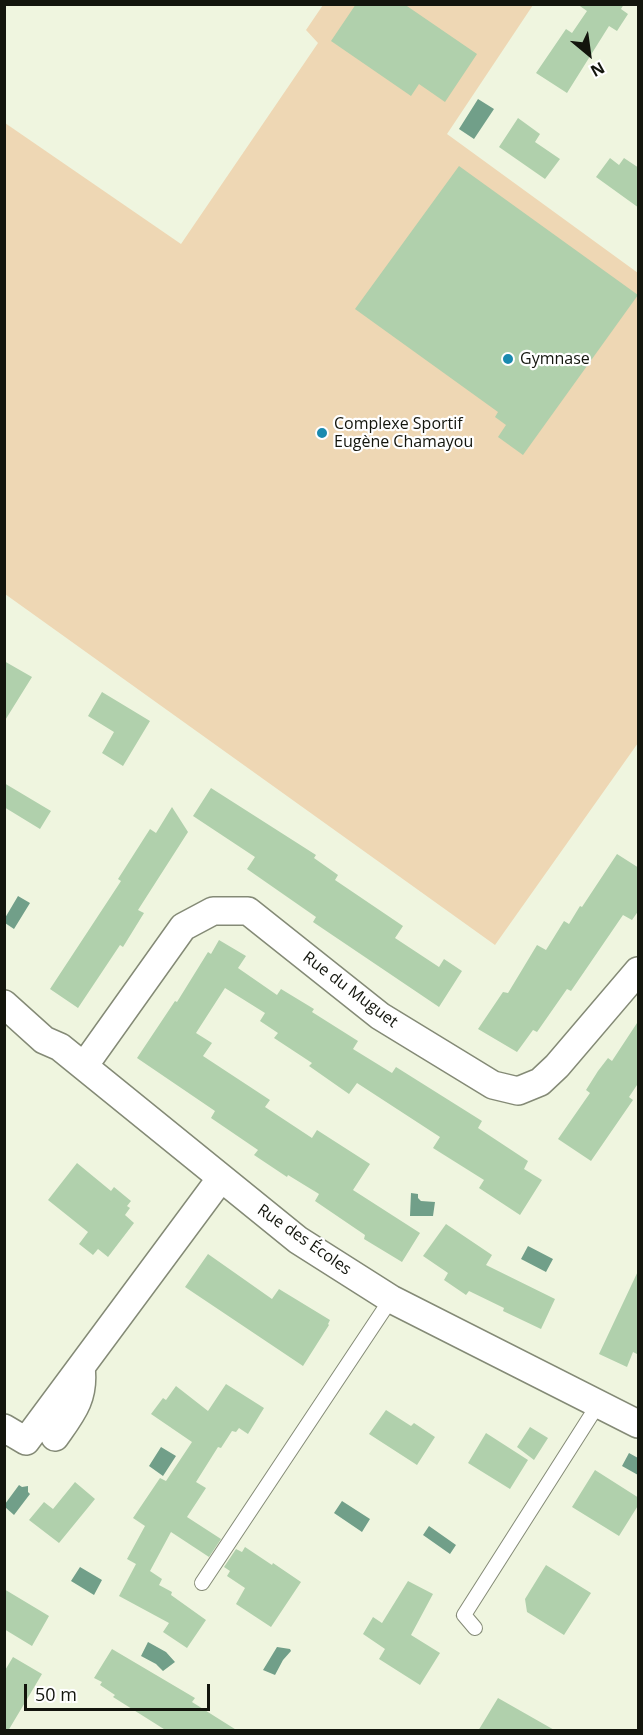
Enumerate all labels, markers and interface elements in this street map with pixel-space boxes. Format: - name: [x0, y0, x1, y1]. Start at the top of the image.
- north arrow: [559, 24, 619, 84]
- text: N: [587, 57, 609, 83]
- place label: Gymnase: [520, 349, 590, 369]
- marker: Gymnase: [501, 352, 515, 366]
- place label: Complexe Sportif Eugène Chamayou: [334, 414, 473, 452]
- marker: Complexe Sportif Eugène Chamayou: [315, 426, 329, 440]
- street label: Rue du Muguet: [299, 948, 401, 1032]
- street label: Rue des Écoles: [253, 1201, 355, 1279]
- scale bar: [27, 1672, 213, 1710]
- text: 50 m: [35, 1682, 77, 1706]

